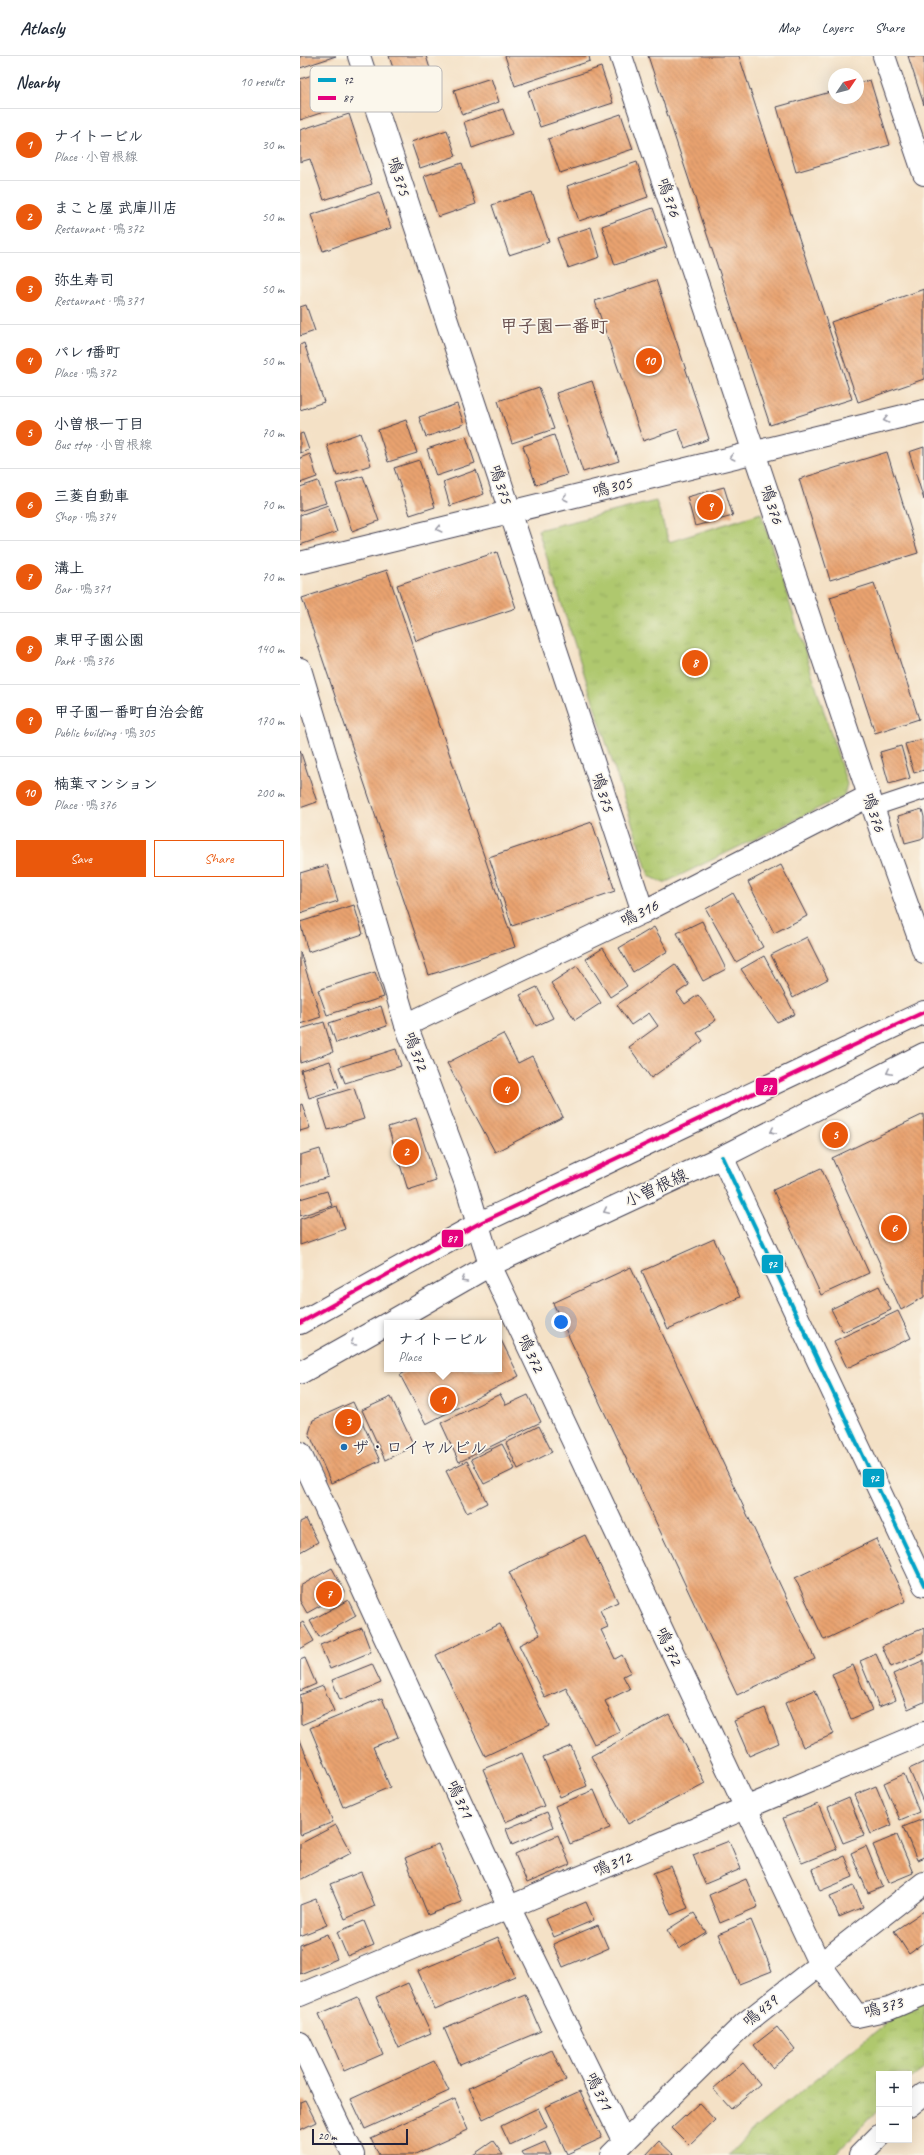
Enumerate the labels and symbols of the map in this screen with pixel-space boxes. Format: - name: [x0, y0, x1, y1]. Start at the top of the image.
- legend: [310, 66, 442, 112]
- north arrow: [828, 68, 864, 104]
- text: 92: [343, 73, 354, 87]
- text: 87: [343, 91, 354, 105]
- street label: 鳴375: [383, 154, 416, 200]
- street label: 鳴376: [653, 175, 686, 221]
- district label: 甲子園一番町: [500, 315, 608, 337]
- pin: 10: [636, 346, 662, 376]
- one-way arrow: [883, 416, 889, 424]
- one-way arrow: [729, 452, 736, 461]
- street label: 鳴375: [485, 462, 518, 508]
- street label: 鳴305: [590, 472, 635, 502]
- street label: 鳴376: [756, 482, 789, 528]
- pin: 9: [697, 492, 723, 522]
- one-way arrow: [562, 493, 569, 502]
- one-way arrow: [436, 524, 443, 533]
- pin: 8: [682, 648, 708, 678]
- street label: 鳴375: [587, 770, 620, 816]
- street label: 鳴376: [858, 790, 891, 836]
- street label: 鳴316: [616, 894, 663, 931]
- street label: 鳴372: [399, 1029, 433, 1075]
- one-way arrow: [886, 1067, 893, 1075]
- pin: 4: [493, 1075, 519, 1105]
- line badge: 87: [755, 1077, 778, 1096]
- text: 87: [762, 1080, 773, 1094]
- pin: 5: [822, 1120, 848, 1150]
- one-way arrow: [770, 1126, 777, 1133]
- pin: 2: [393, 1137, 419, 1167]
- street label: 小曽根線: [621, 1164, 691, 1212]
- one-way arrow: [602, 1206, 610, 1214]
- pin: 6: [881, 1213, 907, 1243]
- line badge: 87: [441, 1229, 464, 1248]
- text: 87: [447, 1231, 458, 1245]
- line badge: 92: [761, 1254, 784, 1274]
- text: 92: [767, 1257, 778, 1271]
- one-way arrow: [461, 1276, 468, 1283]
- your location: [551, 1312, 571, 1332]
- street label: 鳴372: [513, 1330, 550, 1377]
- one-way arrow: [350, 1339, 357, 1346]
- pin: 1: [430, 1385, 456, 1415]
- pin: 3: [335, 1407, 361, 1437]
- place label: ザ・ロイヤルビル: [352, 1437, 487, 1458]
- marker: ザ・ロイヤルビル: [339, 1442, 349, 1452]
- line badge: 92: [862, 1468, 885, 1488]
- text: 92: [869, 1471, 880, 1485]
- pin: 7: [316, 1579, 342, 1609]
- street label: 鳴372: [651, 1623, 688, 1670]
- street label: 鳴371: [442, 1776, 479, 1823]
- street label: 鳴312: [590, 1846, 636, 1881]
- street label: 鳴439: [738, 1989, 783, 2032]
- street label: 鳴373: [861, 1991, 906, 2022]
- street label: 鳴371: [581, 2068, 618, 2115]
- scale bar: [312, 2127, 408, 2146]

